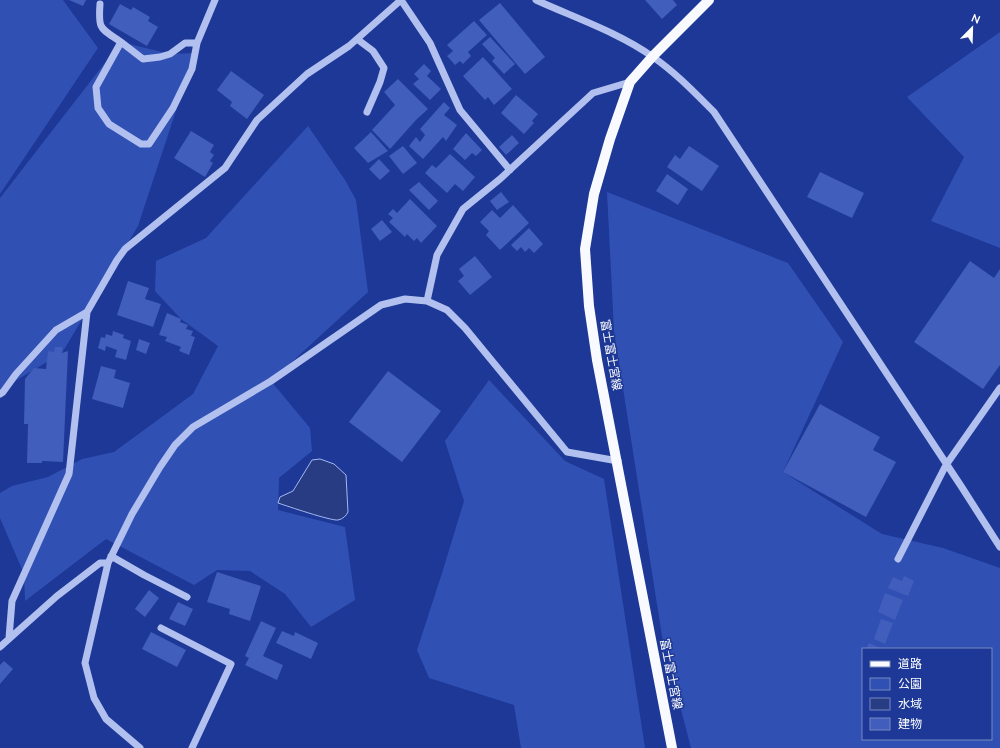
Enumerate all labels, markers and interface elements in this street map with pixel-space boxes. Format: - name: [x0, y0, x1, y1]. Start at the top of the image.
- north arrow: [952, 8, 992, 48]
- text: N: [969, 11, 982, 28]
- street label: 富士富士宮線: [597, 318, 625, 392]
- street label: 富士富士宮線: [656, 637, 686, 711]
- legend: [862, 648, 992, 740]
- text: 道路: [898, 656, 922, 672]
- text: 公園: [898, 676, 922, 692]
- text: 水域: [898, 696, 922, 712]
- text: 建物: [898, 716, 922, 732]

